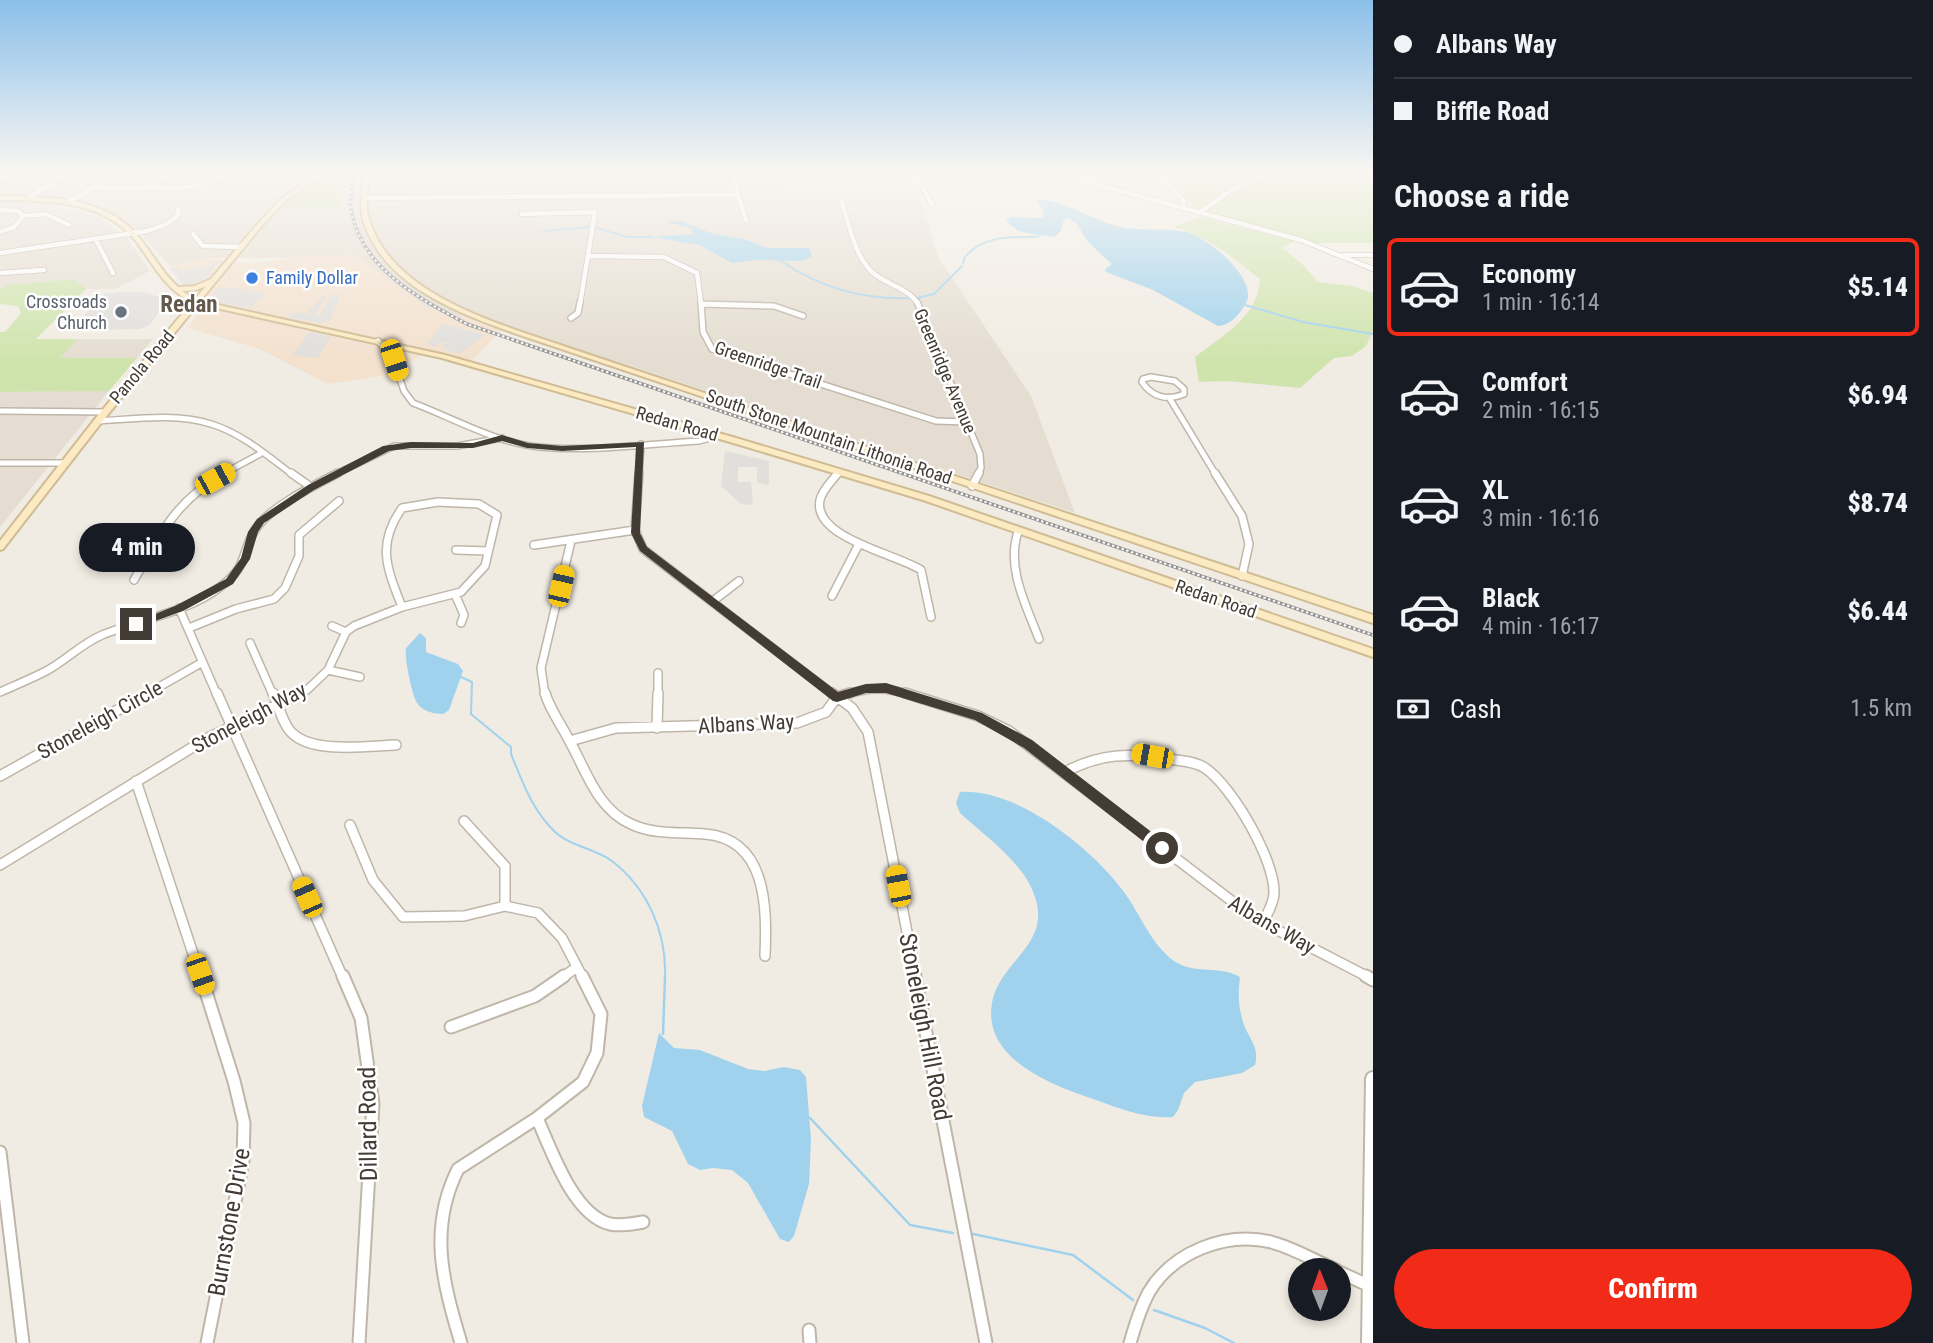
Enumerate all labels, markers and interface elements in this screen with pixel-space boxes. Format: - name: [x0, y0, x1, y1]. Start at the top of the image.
- text: Albans Way: [1436, 29, 1557, 59]
- text: Biffle Road: [1436, 96, 1549, 126]
- text: Choose a ride: [1394, 177, 1569, 215]
- icon: car: [1398, 256, 1461, 319]
- text: Economy: [1482, 259, 1576, 289]
- place label: Family Dollar: [266, 267, 359, 288]
- marker: Family Dollar: [244, 270, 260, 286]
- text: $5.14: [1847, 272, 1908, 302]
- text: 1 min · 16:14: [1482, 289, 1599, 316]
- place label: Crossroads Church: [26, 291, 107, 333]
- district label: Redan: [160, 291, 218, 318]
- marker: Crossroads Church: [113, 304, 129, 320]
- street label: Greenridge Avenue: [910, 305, 981, 436]
- street label: Panola Road: [105, 326, 178, 408]
- street label: Greenridge Trail: [712, 336, 824, 393]
- car: [378, 337, 411, 383]
- icon: car: [1398, 364, 1461, 427]
- text: Comfort: [1482, 367, 1568, 397]
- text: $6.94: [1847, 380, 1908, 410]
- street label: South Stone Mountain Lithonia Road: [704, 385, 955, 489]
- text: 2 min · 16:15: [1482, 397, 1599, 424]
- street label: Redan Road: [634, 402, 721, 445]
- car: [192, 460, 239, 498]
- icon: car: [1398, 472, 1461, 535]
- text: XL: [1482, 475, 1509, 505]
- text: $8.74: [1847, 488, 1908, 518]
- text: 3 min · 16:16: [1482, 505, 1599, 532]
- callout: 4 min: [78, 522, 194, 572]
- text: 4 min: [111, 534, 163, 561]
- car: [547, 563, 576, 609]
- street label: Redan Road: [1173, 575, 1260, 622]
- icon: car: [1398, 580, 1461, 643]
- text: Black: [1482, 583, 1540, 613]
- text: $6.44: [1847, 596, 1908, 626]
- route end: [120, 608, 152, 640]
- text: 4 min · 16:17: [1482, 613, 1599, 640]
- street label: Stoneleigh Circle: [33, 676, 167, 764]
- street label: Stoneleigh Way: [187, 678, 311, 758]
- icon: cash: [1394, 690, 1432, 728]
- text: Cash: [1450, 694, 1502, 724]
- text: 1.5 km: [1850, 695, 1912, 722]
- street label: Albans Way: [697, 709, 795, 739]
- car: [1130, 742, 1175, 770]
- route start: [1146, 832, 1178, 864]
- car: [884, 863, 913, 909]
- car: [289, 874, 326, 920]
- street label: Albans Way: [1224, 891, 1320, 960]
- street label: Stoneleigh Hill Road: [893, 931, 957, 1123]
- car: [184, 951, 217, 997]
- street label: Dillard Road: [353, 1067, 383, 1181]
- street label: Burnstone Drive: [202, 1146, 256, 1298]
- button: Confirm: [1394, 1249, 1912, 1329]
- north arrow: [1288, 1258, 1351, 1321]
- map controls: [1288, 1258, 1351, 1321]

